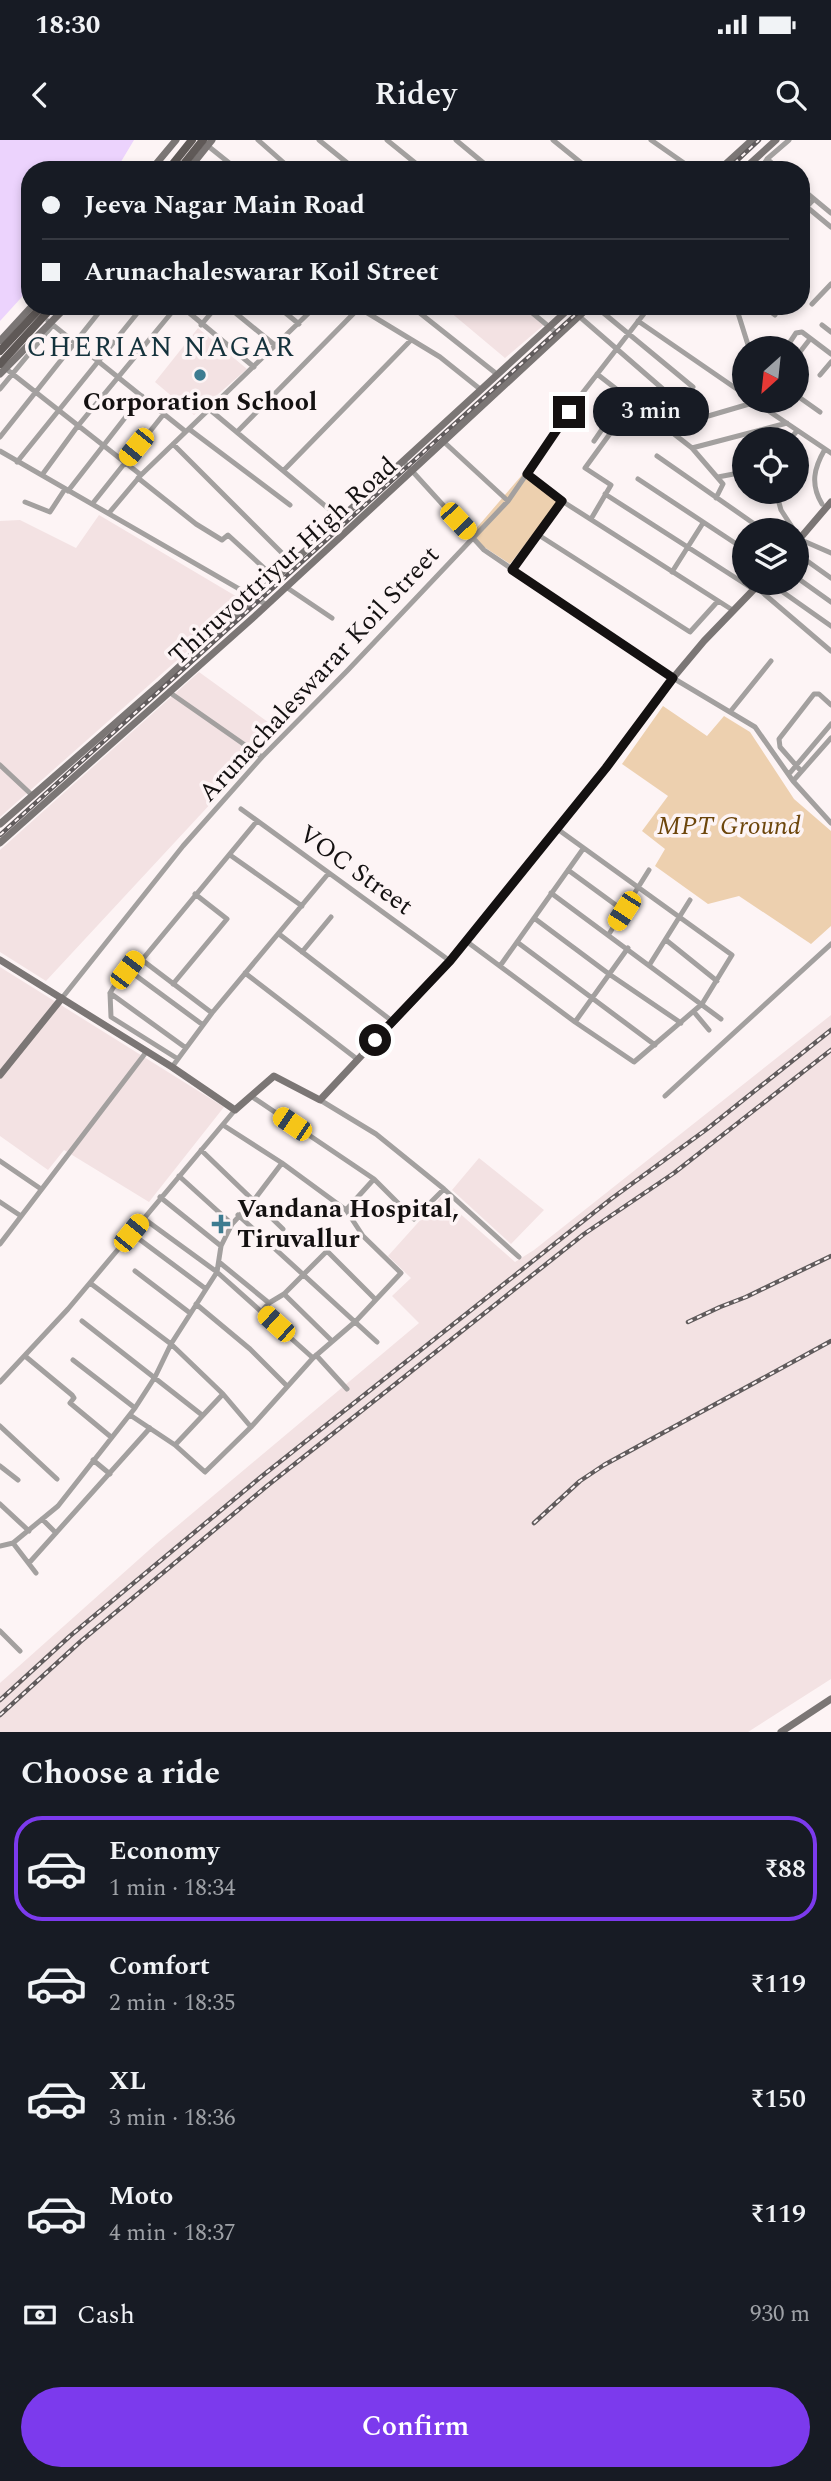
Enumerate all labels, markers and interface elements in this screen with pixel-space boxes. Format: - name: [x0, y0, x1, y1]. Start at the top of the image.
- text: 18:30: [35, 5, 100, 45]
- text: Ridey: [374, 70, 457, 119]
- icon: back: [21, 76, 59, 114]
- icon: search: [772, 76, 810, 114]
- text: Jeeva Nagar Main Road: [84, 185, 365, 225]
- text: Arunachaleswarar Koil Street: [84, 252, 439, 292]
- district label: CHERIAN NAGAR: [26, 326, 296, 369]
- north arrow: [732, 336, 808, 413]
- map controls: [732, 336, 809, 595]
- marker: Corporation School: [192, 367, 208, 383]
- place label: Corporation School: [83, 382, 317, 422]
- callout: 3 min: [594, 387, 709, 436]
- text: 3 min: [621, 394, 681, 429]
- route end: [553, 396, 585, 428]
- car: [115, 424, 158, 470]
- button: locate: [732, 427, 809, 504]
- street label: Thiruvottriyur High Road: [159, 447, 407, 675]
- car: [436, 498, 481, 544]
- button: layers: [732, 518, 809, 595]
- street label: Arunachaleswarar Koil Street: [189, 536, 449, 812]
- park label: MPT Ground: [657, 806, 801, 846]
- street label: VOC Street: [290, 815, 422, 925]
- car: [604, 888, 645, 934]
- car: [106, 947, 149, 993]
- route start: [359, 1024, 391, 1056]
- car: [269, 1104, 316, 1144]
- place label: Vandana Hospital, Tiruvallur: [237, 1189, 459, 1259]
- car: [110, 1210, 153, 1256]
- marker: Vandana Hospital, Tiruvallur: [211, 1214, 231, 1234]
- car: [254, 1302, 299, 1346]
- text: Choose a ride: [21, 1749, 220, 1798]
- text: Economy: [109, 1831, 219, 1871]
- icon: car: [25, 1837, 88, 1900]
- text: ₹88: [764, 1849, 806, 1889]
- text: 1 min · 18:34: [109, 1871, 236, 1906]
- text: Comfort: [109, 1946, 210, 1986]
- icon: car: [25, 1952, 88, 2015]
- text: ₹119: [750, 1964, 806, 2004]
- text: 2 min · 18:35: [109, 1986, 236, 2021]
- text: XL: [109, 2061, 146, 2101]
- icon: car: [25, 2067, 88, 2130]
- text: ₹150: [750, 2079, 806, 2119]
- text: 3 min · 18:36: [109, 2101, 236, 2136]
- text: Moto: [109, 2176, 173, 2216]
- icon: car: [25, 2182, 88, 2245]
- text: ₹119: [750, 2194, 806, 2234]
- text: 4 min · 18:37: [109, 2216, 236, 2251]
- text: Cash: [77, 2295, 135, 2335]
- icon: cash: [21, 2296, 59, 2334]
- text: 930 m: [750, 2297, 810, 2332]
- button: Confirm: [21, 2387, 810, 2467]

